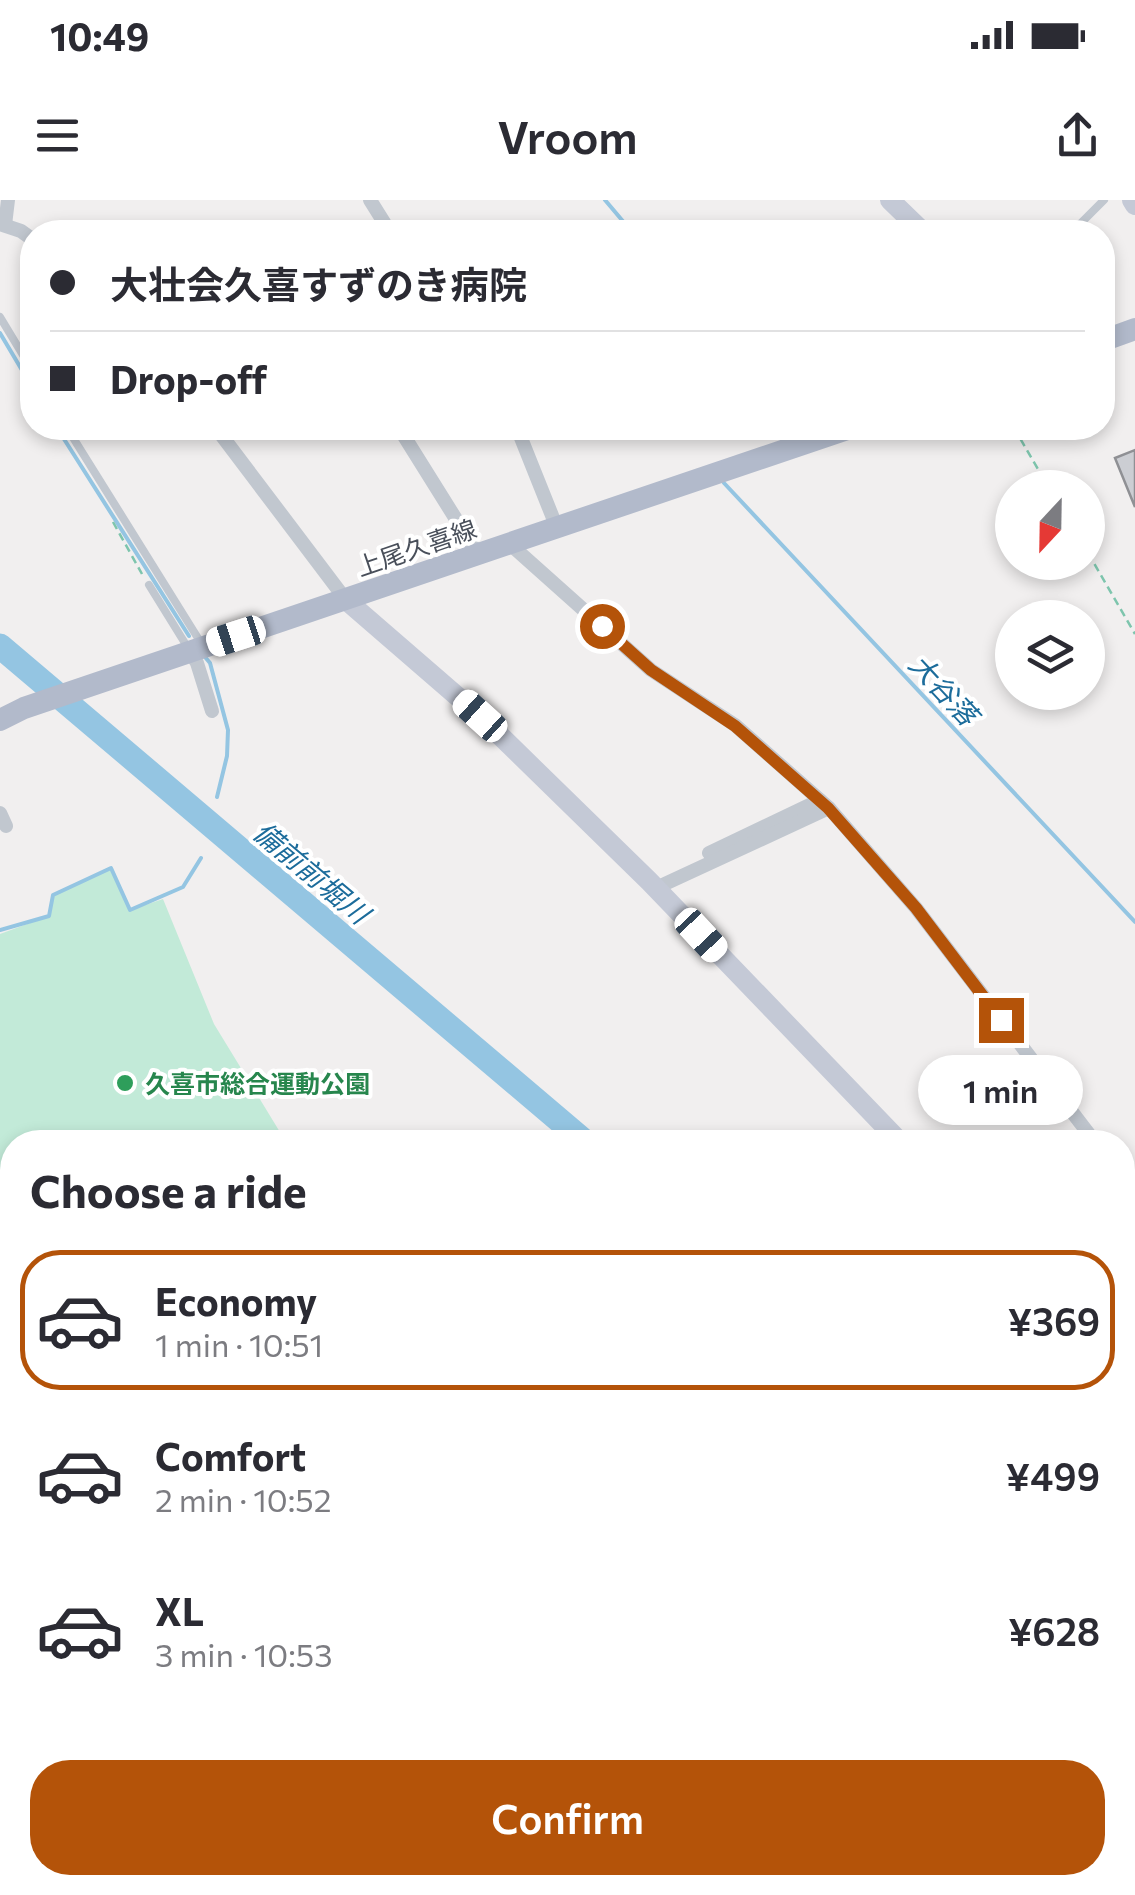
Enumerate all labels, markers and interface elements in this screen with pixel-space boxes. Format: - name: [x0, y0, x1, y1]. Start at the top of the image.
- text: 10:49: [50, 12, 149, 59]
- icon: menu: [30, 108, 85, 163]
- text: Vroom: [497, 108, 638, 163]
- icon: share: [1050, 108, 1105, 163]
- text: 大壮会久喜すずのき病院: [110, 260, 527, 307]
- text: Drop-off: [110, 355, 267, 402]
- north arrow: [995, 470, 1105, 580]
- map controls: [995, 470, 1105, 710]
- street label: 上尾久喜線: [352, 512, 480, 582]
- button: layers: [995, 600, 1105, 710]
- route start: [580, 604, 625, 649]
- car: [203, 612, 269, 660]
- water label: 大谷落: [903, 647, 988, 734]
- car: [448, 685, 512, 747]
- water label: 備前前堀川: [247, 814, 379, 932]
- car: [670, 903, 732, 967]
- route end: [979, 998, 1024, 1043]
- callout: 1 min: [918, 1055, 1084, 1125]
- place label: 久喜市総合運動公園: [145, 1068, 370, 1098]
- text: 1 min: [963, 1070, 1038, 1110]
- marker: 久喜市総合運動公園: [114, 1072, 136, 1094]
- text: Choose a ride: [30, 1162, 307, 1217]
- icon: car: [35, 1275, 125, 1365]
- text: Economy: [155, 1277, 317, 1324]
- text: ¥369: [1008, 1297, 1100, 1344]
- text: 1 min · 10:51: [155, 1324, 323, 1364]
- icon: car: [35, 1430, 125, 1520]
- text: Comfort: [155, 1432, 306, 1479]
- text: ¥499: [1006, 1452, 1100, 1499]
- text: 2 min · 10:52: [155, 1479, 331, 1519]
- icon: car: [35, 1585, 125, 1675]
- text: XL: [155, 1587, 204, 1634]
- text: ¥628: [1008, 1607, 1100, 1654]
- text: 3 min · 10:53: [155, 1634, 332, 1674]
- button: Confirm: [30, 1760, 1105, 1875]

